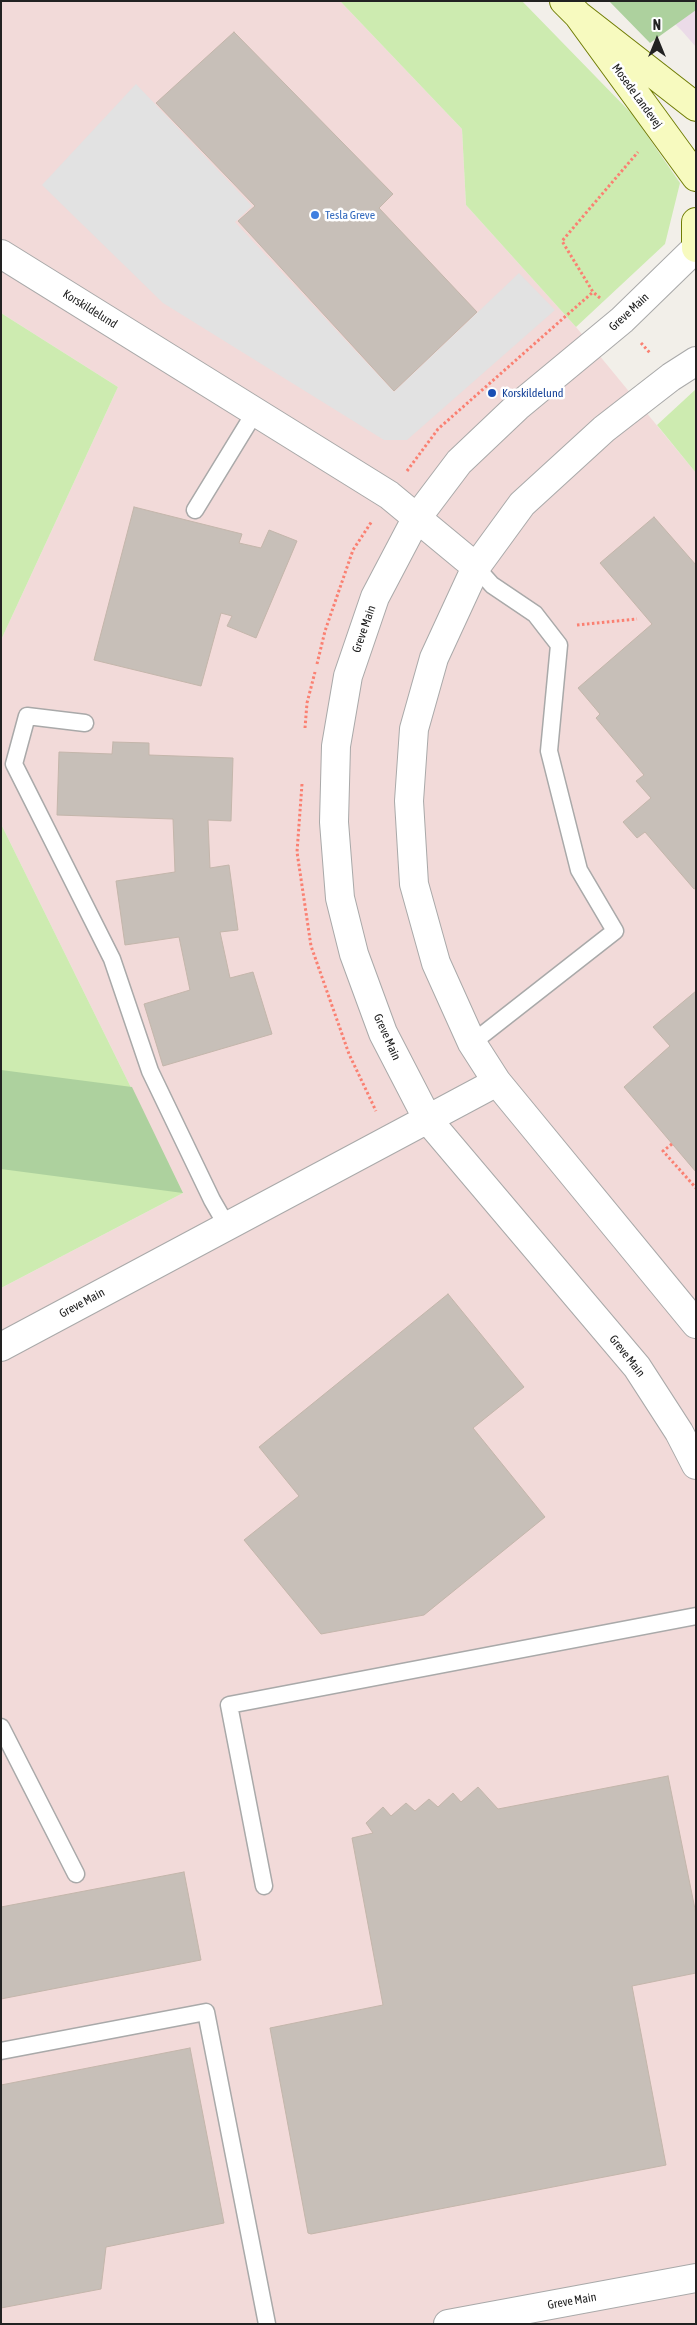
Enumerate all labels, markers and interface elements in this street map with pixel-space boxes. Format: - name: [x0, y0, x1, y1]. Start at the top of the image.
- north arrow: [632, 15, 682, 65]
- text: N: [653, 17, 661, 33]
- street label: Mosede Landevej: [609, 61, 665, 131]
- place label: Tesla Greve: [325, 208, 375, 222]
- marker: Tesla Greve: [309, 209, 321, 221]
- street label: Korskildelund: [60, 287, 120, 331]
- street label: Greve Main: [606, 290, 652, 334]
- place label: Korskildelund: [502, 386, 563, 400]
- marker: Korskildelund: [486, 387, 498, 399]
- street label: Greve Main: [349, 603, 379, 655]
- street label: Greve Main: [370, 1012, 404, 1062]
- street label: Greve Main: [57, 1285, 107, 1321]
- street label: Greve Main: [606, 1332, 648, 1380]
- street label: Greve Main: [546, 2290, 598, 2312]

